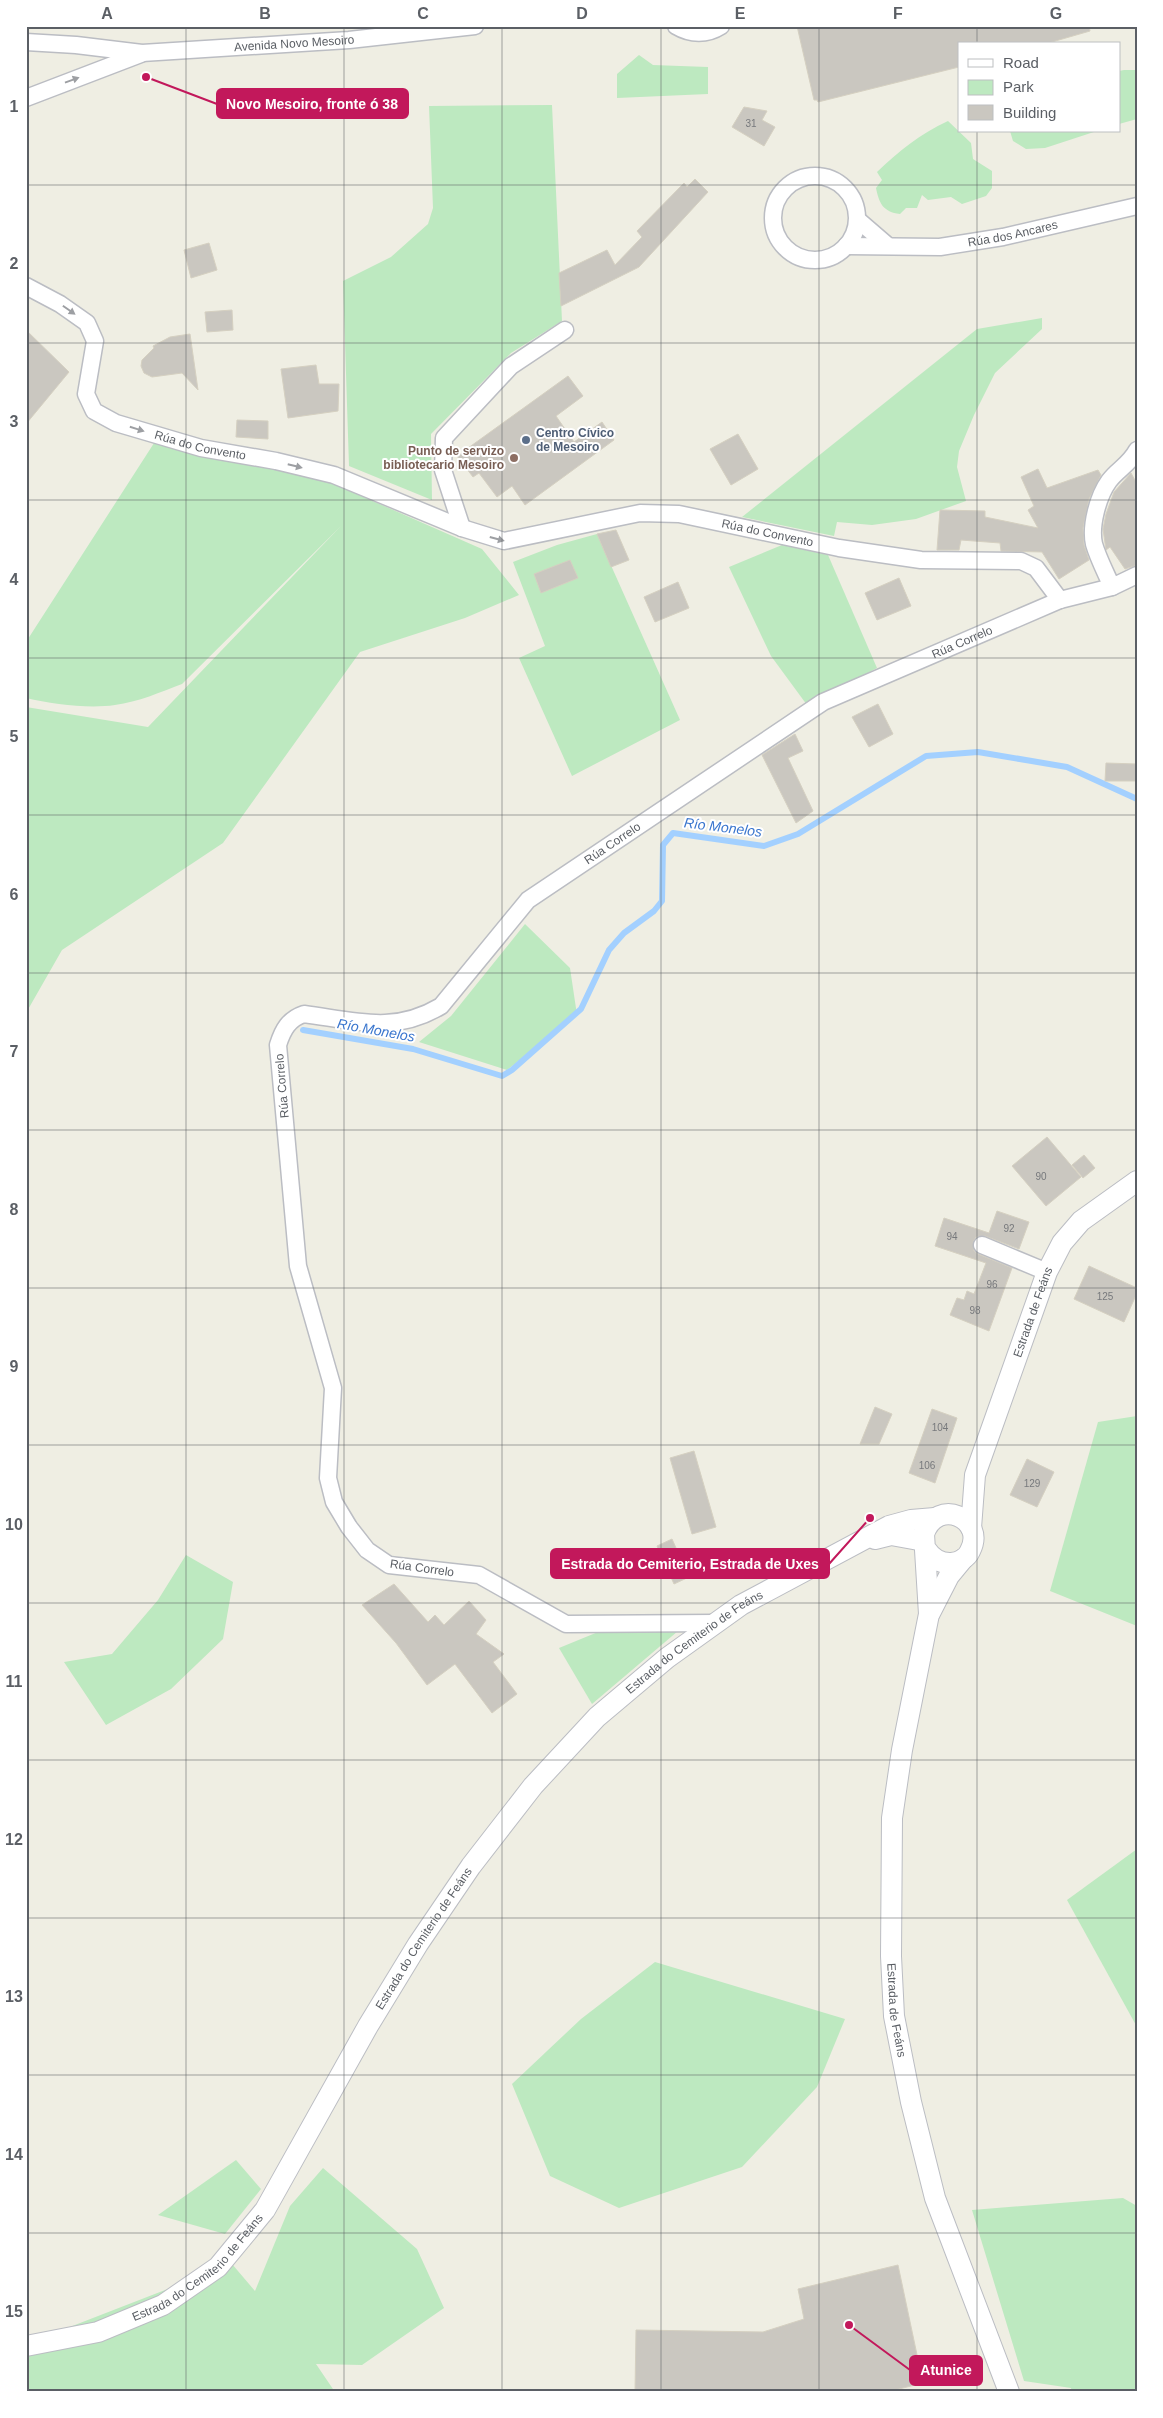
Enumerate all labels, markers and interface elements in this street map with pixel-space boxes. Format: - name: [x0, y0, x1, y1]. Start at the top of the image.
- text: A: [101, 5, 113, 22]
- text: B: [259, 5, 271, 22]
- text: C: [417, 5, 429, 22]
- text: D: [576, 5, 588, 22]
- text: E: [735, 5, 746, 22]
- text: F: [893, 5, 903, 22]
- text: G: [1050, 5, 1062, 22]
- street label: Avenida Novo Mesoiro: [233, 32, 355, 54]
- legend: [958, 42, 1120, 132]
- text: Road: [1003, 54, 1039, 71]
- one-way arrow: [64, 76, 79, 83]
- text: Park: [1003, 78, 1034, 95]
- callout: Novo Mesoiro, fronte ó 38: [217, 89, 408, 118]
- text: Novo Mesoiro, fronte ó 38: [226, 96, 398, 112]
- text: 1: [10, 98, 19, 115]
- text: Building: [1003, 104, 1056, 121]
- house number: 31: [745, 118, 757, 129]
- street label: Rúa dos Ancares: [967, 218, 1059, 249]
- text: 2: [10, 255, 19, 272]
- one-way arrow: [62, 305, 75, 315]
- text: 3: [10, 413, 19, 430]
- one-way arrow: [130, 426, 145, 434]
- place label: Centro Cívico de Mesoiro: [536, 426, 614, 454]
- street label: Rúa do Convento: [153, 428, 247, 463]
- marker: Centro Cívico de Mesoiro: [520, 434, 532, 446]
- place label: Punto de servizo bibliotecario Mesoiro: [383, 444, 504, 472]
- marker: Punto de servizo bibliotecario Mesoiro: [508, 452, 520, 464]
- one-way arrow: [288, 462, 303, 470]
- street label: Rúa do Convento: [720, 516, 815, 549]
- one-way arrow: [490, 535, 505, 543]
- text: 4: [10, 571, 19, 588]
- street label: Rúa Correlo: [930, 623, 995, 661]
- text: 5: [10, 728, 19, 745]
- water label: Río Monelos: [683, 814, 763, 840]
- street label: Rúa Correlo: [582, 819, 644, 867]
- text: 6: [10, 886, 19, 903]
- water label: Río Monelos: [336, 1015, 416, 1045]
- text: 7: [10, 1043, 19, 1060]
- street label: Rúa Correlo: [272, 1053, 292, 1119]
- house number: 90: [1035, 1171, 1047, 1182]
- text: 8: [10, 1201, 19, 1218]
- house number: 92: [1003, 1223, 1015, 1234]
- house number: 94: [946, 1231, 958, 1242]
- street label: Estrada de Feáns: [1010, 1264, 1055, 1359]
- house number: 96: [986, 1279, 998, 1290]
- house number: 125: [1097, 1291, 1114, 1302]
- house number: 98: [969, 1305, 981, 1316]
- text: 9: [10, 1358, 19, 1375]
- house number: 104: [932, 1422, 949, 1433]
- house number: 106: [919, 1460, 936, 1471]
- house number: 129: [1024, 1478, 1041, 1489]
- text: 10: [5, 1516, 23, 1533]
- callout: Estrada do Cemiterio, Estrada de Uxes: [551, 1549, 829, 1578]
- text: Estrada do Cemiterio, Estrada de Uxes: [561, 1556, 819, 1572]
- street label: Rúa Correlo: [389, 1557, 455, 1579]
- street label: Estrada do Cemiterio de Feáns: [623, 1588, 765, 1697]
- text: 11: [6, 1673, 23, 1690]
- text: 12: [5, 1831, 23, 1848]
- street label: Estrada do Cemiterio de Feáns: [373, 1865, 475, 2012]
- street label: Estrada de Feáns: [884, 1963, 909, 2058]
- text: 13: [5, 1988, 23, 2005]
- text: 14: [5, 2146, 23, 2163]
- street label: Estrada do Cemiterio de Feáns: [130, 2211, 266, 2324]
- text: 15: [5, 2303, 23, 2320]
- callout: Atunice: [910, 2356, 982, 2385]
- text: Atunice: [920, 2362, 972, 2378]

